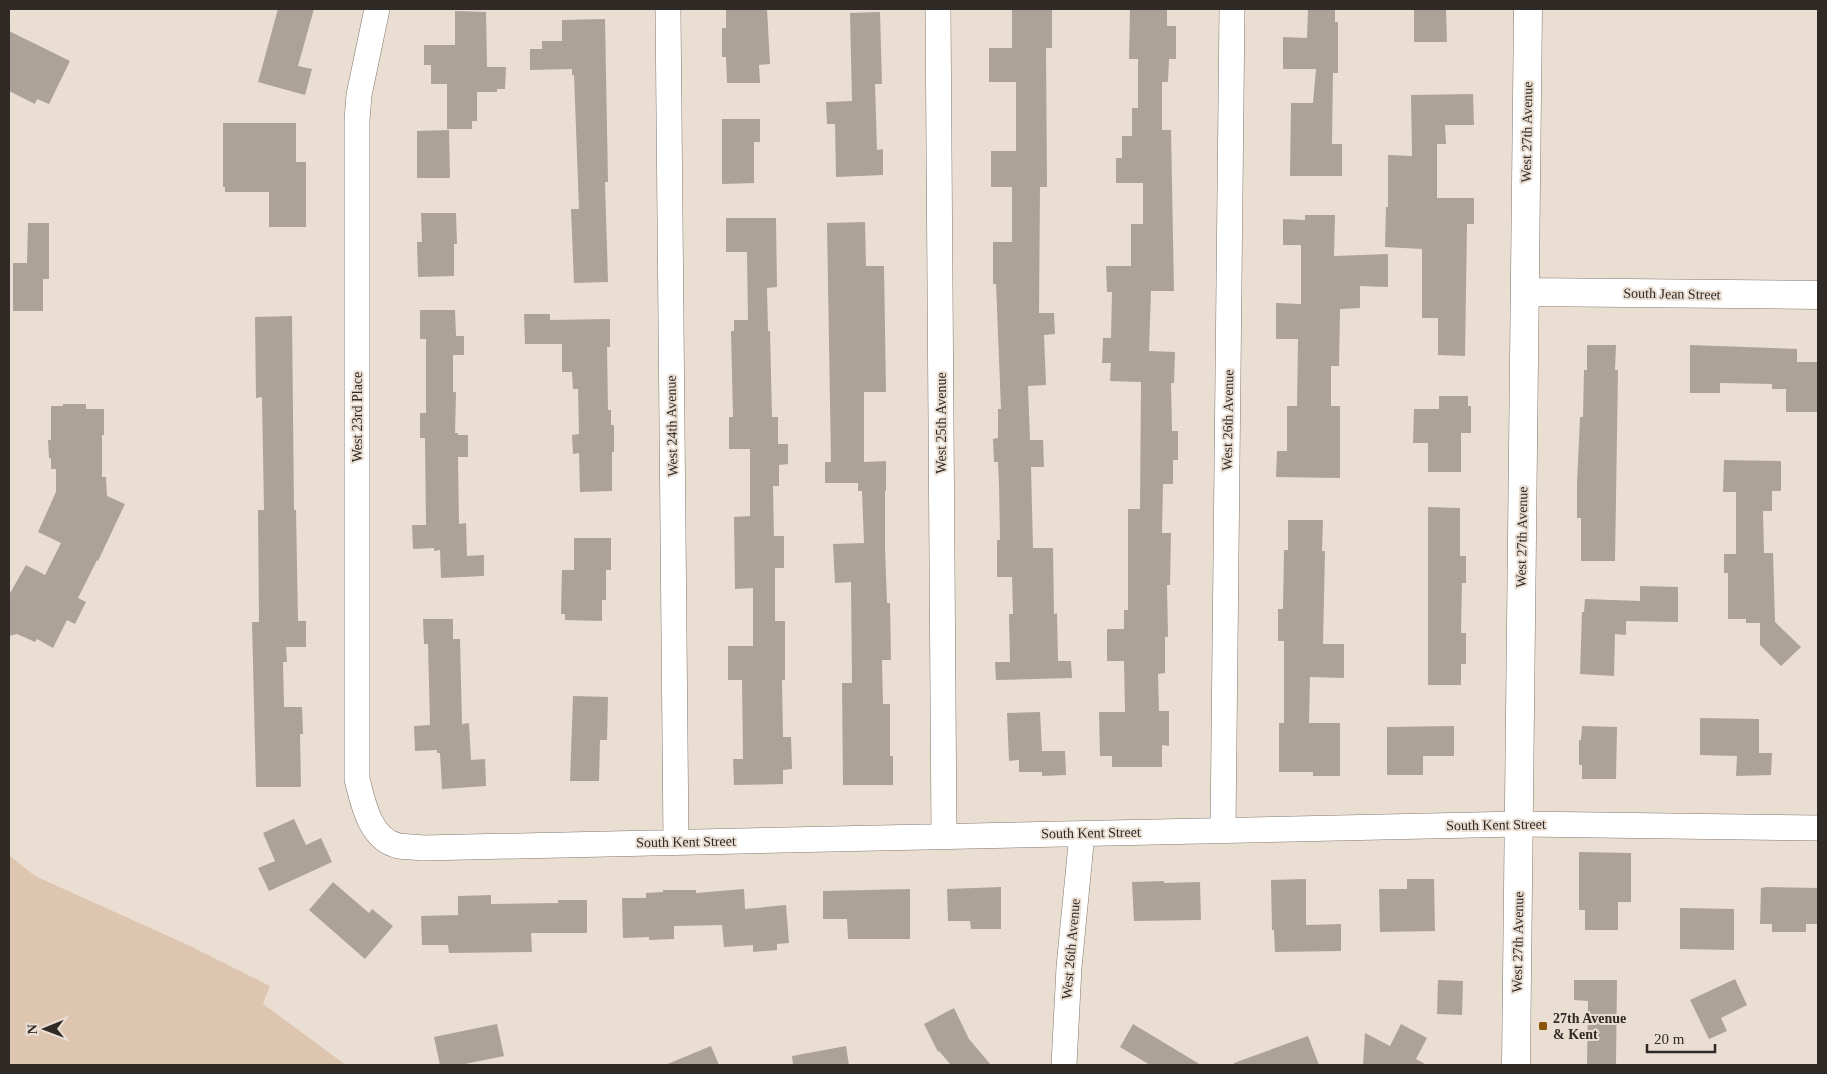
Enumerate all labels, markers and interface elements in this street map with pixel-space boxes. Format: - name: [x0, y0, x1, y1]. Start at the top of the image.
- street label: West 27th Avenue: [1519, 81, 1535, 183]
- street label: South Jean Street: [1623, 286, 1721, 302]
- street label: West 26th Avenue: [1220, 369, 1236, 471]
- street label: West 23rd Place: [350, 372, 365, 462]
- street label: West 25th Avenue: [934, 372, 949, 474]
- street label: West 24th Avenue: [664, 375, 680, 477]
- street label: West 27th Avenue: [1514, 486, 1530, 588]
- street label: South Kent Street: [1446, 817, 1546, 833]
- street label: South Kent Street: [1041, 825, 1141, 841]
- street label: South Kent Street: [636, 834, 736, 850]
- street label: West 27th Avenue: [1510, 891, 1526, 993]
- street label: West 26th Avenue: [1059, 898, 1083, 1000]
- north arrow: [20, 1004, 70, 1054]
- place label: 27th Avenue & Kent: [1553, 1011, 1626, 1042]
- marker: 27th Avenue & Kent: [1537, 1020, 1549, 1032]
- scale bar: [1647, 1022, 1714, 1054]
- text: N: [25, 1024, 40, 1034]
- text: 20 m: [1654, 1031, 1685, 1047]

